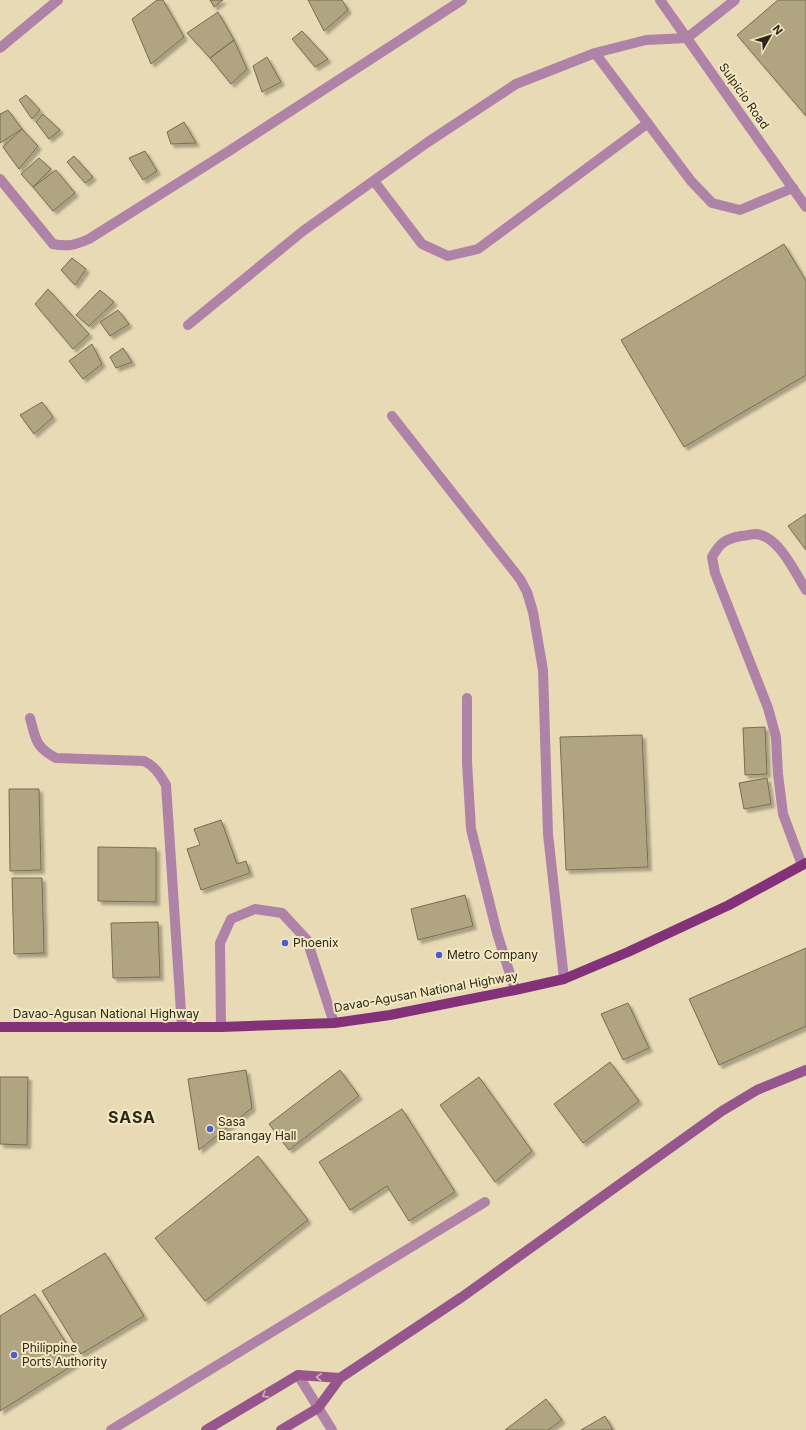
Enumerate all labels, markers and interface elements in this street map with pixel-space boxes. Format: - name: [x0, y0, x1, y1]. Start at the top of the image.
- north arrow: [750, 16, 790, 56]
- text: N: [770, 22, 786, 37]
- street label: Sulpicio Road: [716, 60, 773, 132]
- place label: Phoenix: [293, 935, 339, 950]
- marker: Phoenix: [280, 938, 290, 948]
- place label: Metro Company: [447, 947, 538, 962]
- marker: Metro Company: [434, 950, 444, 960]
- street label: Davao-Agusan National Highway: [333, 968, 519, 1015]
- street label: Davao-Agusan National Highway: [13, 1006, 200, 1021]
- district label: SASA: [108, 1107, 156, 1127]
- place label: Sasa Barangay Hall: [218, 1114, 296, 1143]
- marker: Sasa Barangay Hall: [205, 1124, 215, 1134]
- place label: Philippine Ports Authority: [22, 1340, 107, 1369]
- marker: Philippine Ports Authority: [9, 1350, 19, 1360]
- one-way arrow: [316, 1372, 322, 1381]
- one-way arrow: [262, 1390, 269, 1398]

